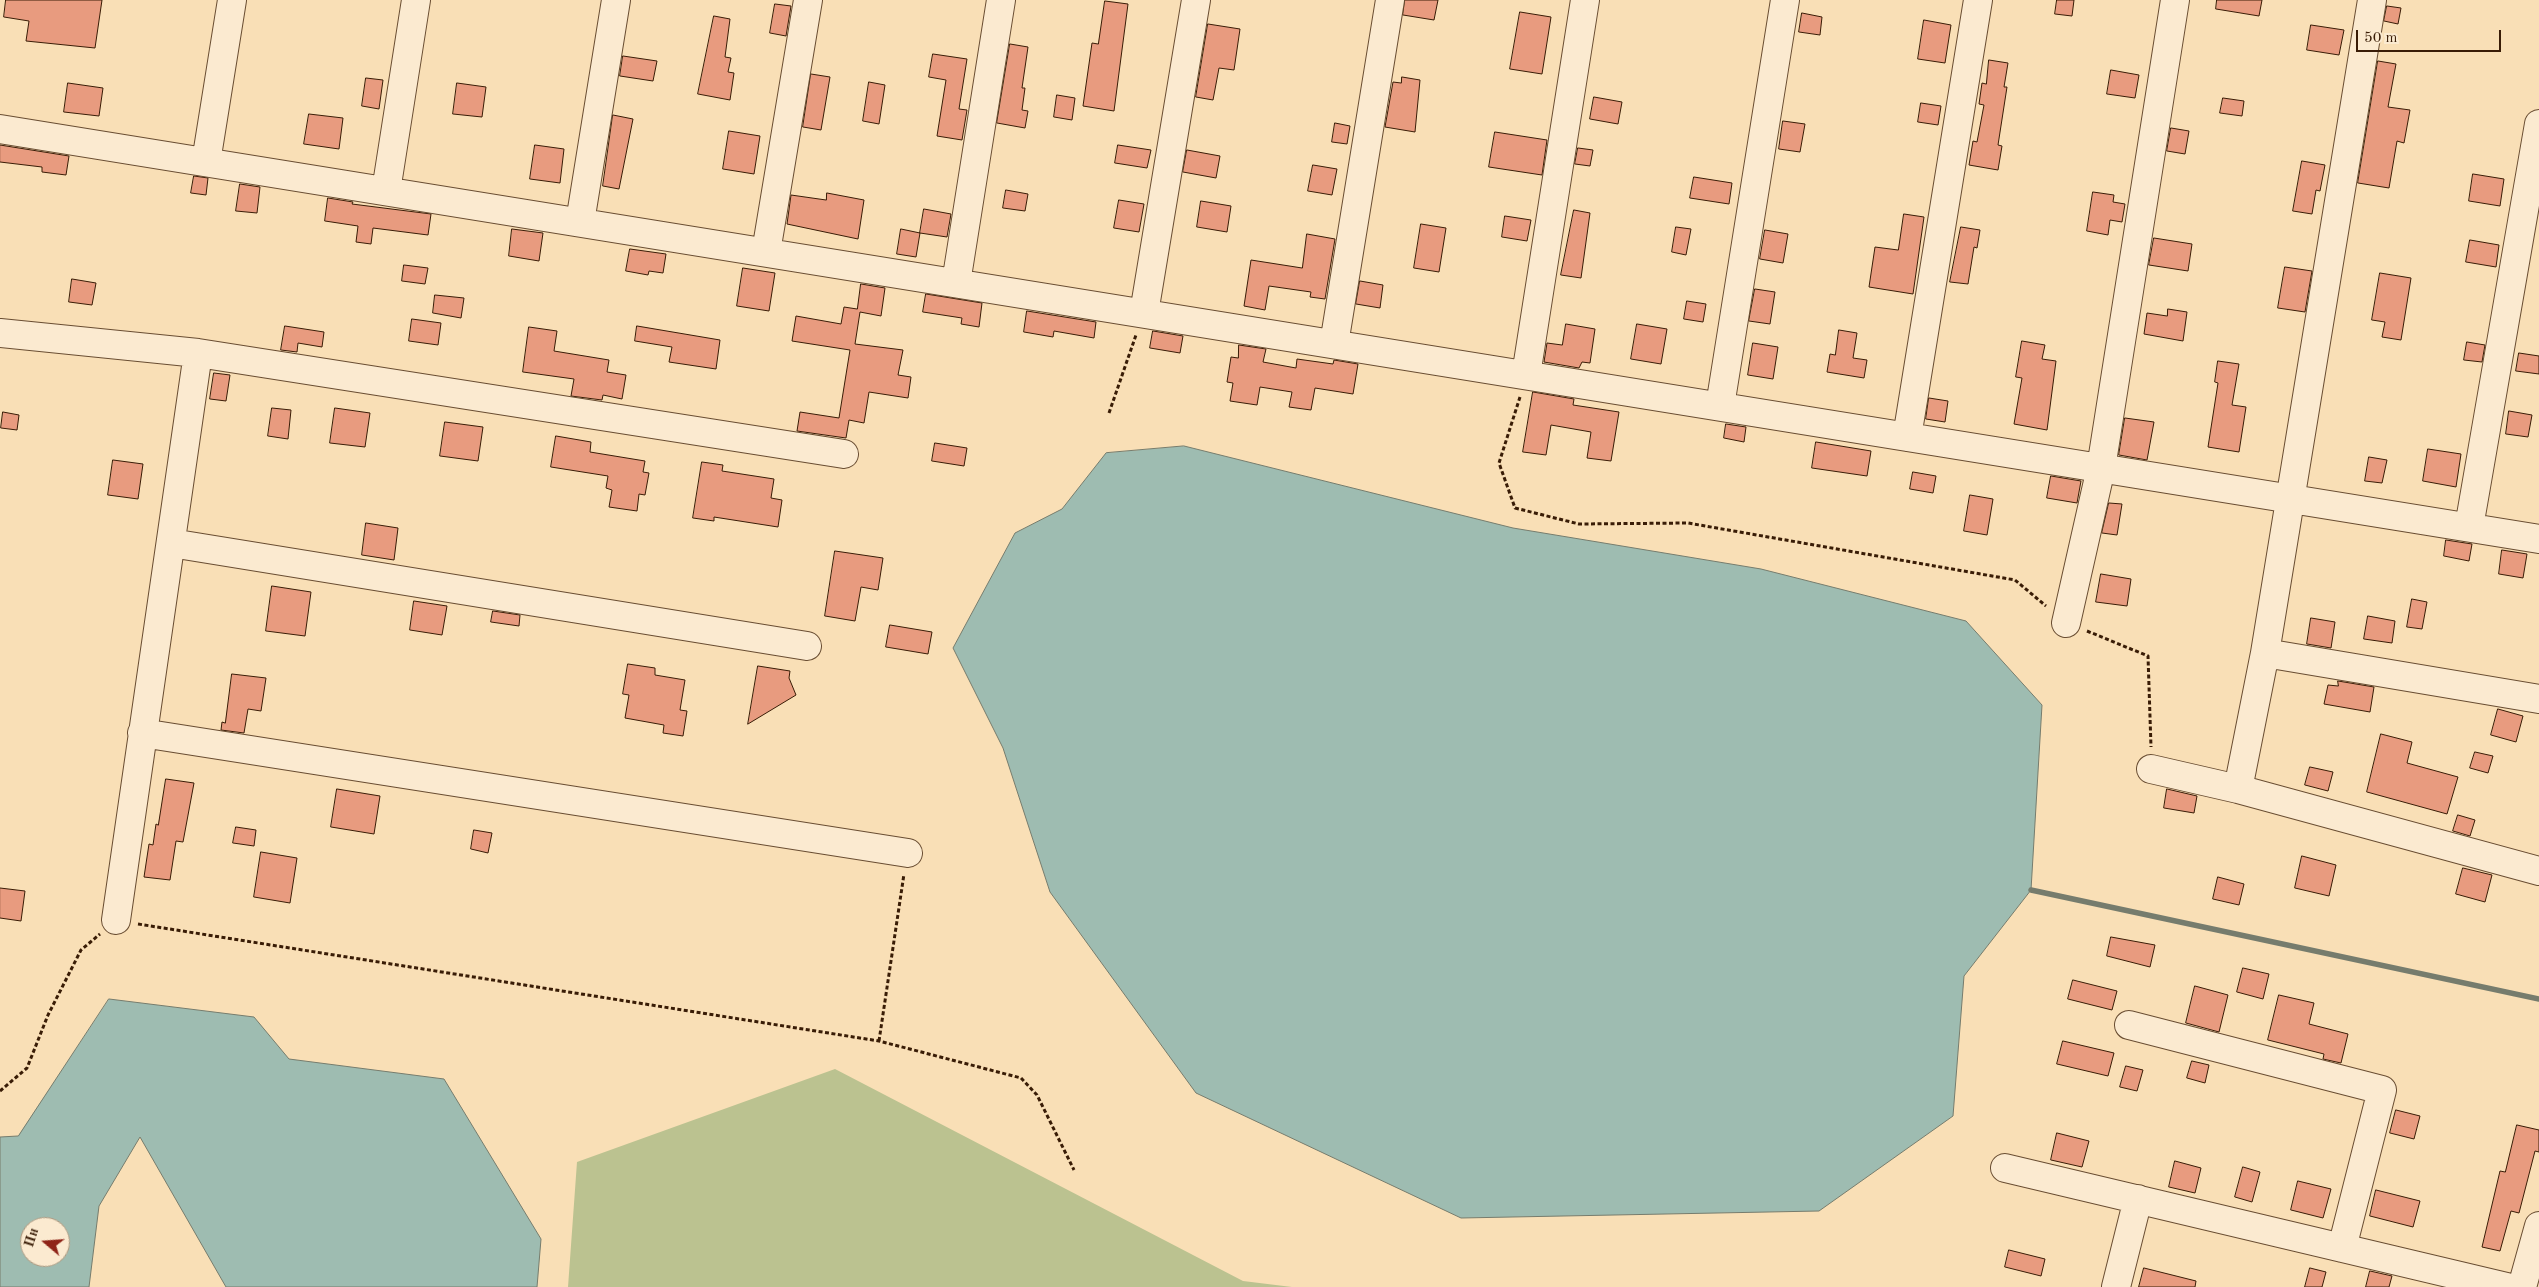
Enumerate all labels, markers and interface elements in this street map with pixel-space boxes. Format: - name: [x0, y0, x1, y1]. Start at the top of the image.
- scale bar: [2359, 20, 2504, 52]
- text: 50 m: [2364, 31, 2398, 46]
- north arrow: [20, 1217, 70, 1267]
- text: Пн: [22, 1226, 41, 1249]

